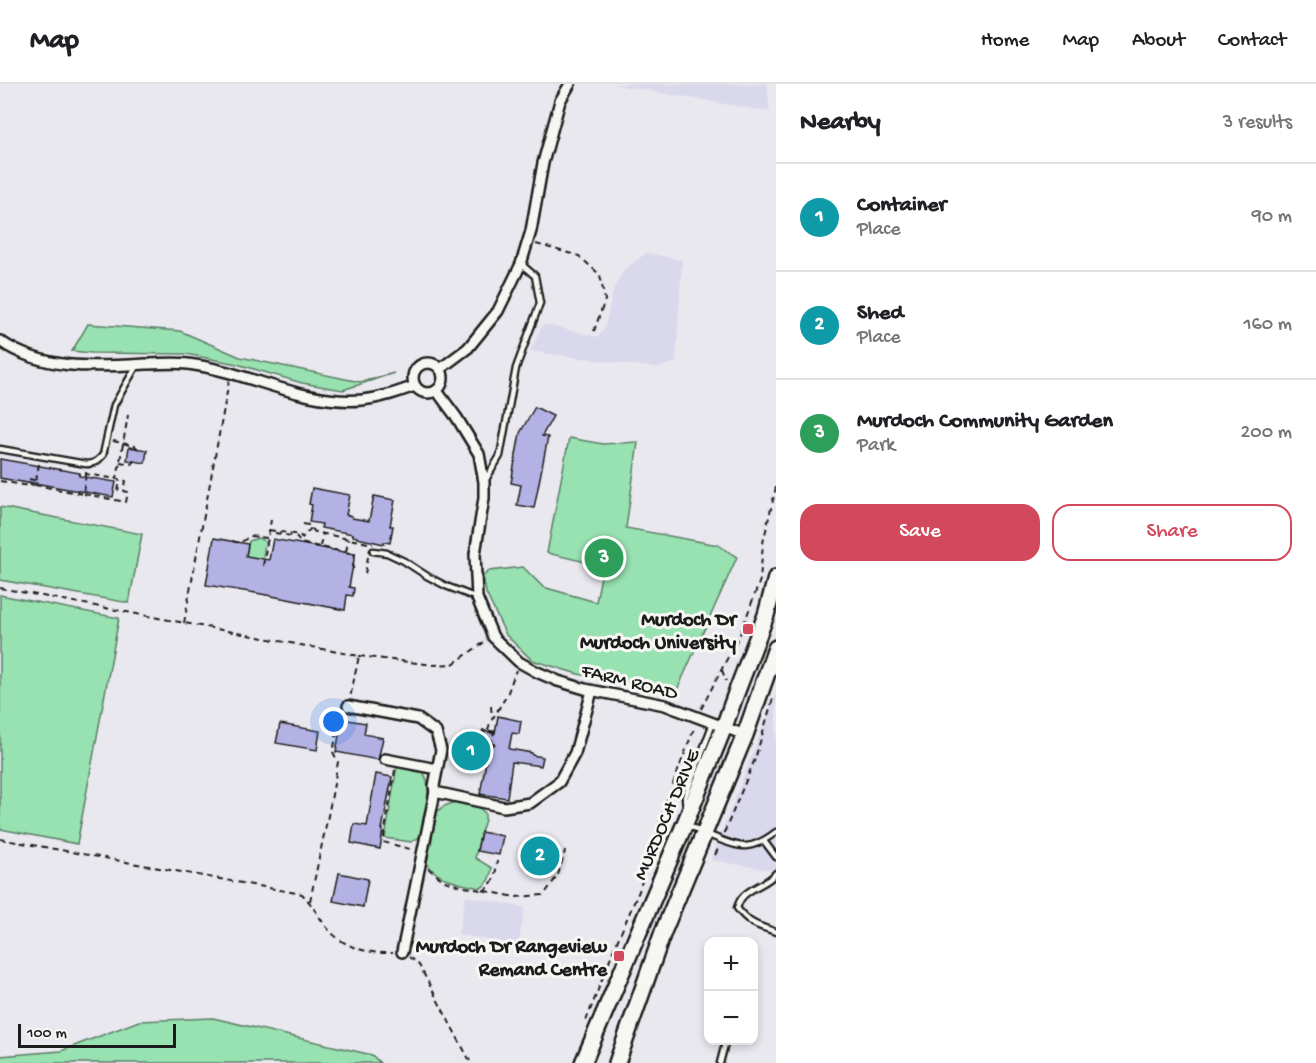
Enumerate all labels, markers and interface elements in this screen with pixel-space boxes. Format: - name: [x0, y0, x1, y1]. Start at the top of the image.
- text: Map: [30, 25, 79, 58]
- text: Home: [981, 29, 1029, 54]
- text: Map: [1062, 29, 1099, 54]
- text: About: [1132, 29, 1185, 54]
- text: Contact: [1218, 29, 1286, 54]
- text: Nearby: [800, 108, 881, 139]
- text: 3 results: [1223, 112, 1292, 135]
- text: Container: [857, 193, 946, 219]
- text: 1: [815, 206, 824, 229]
- text: 90 m: [1252, 206, 1292, 229]
- text: Place: [857, 219, 901, 242]
- text: Shed: [857, 301, 903, 327]
- text: 2: [815, 314, 824, 337]
- text: 160 m: [1243, 314, 1292, 337]
- text: Place: [857, 327, 901, 350]
- text: Murdoch Community Garden: [857, 409, 1113, 435]
- text: 3: [814, 422, 825, 445]
- text: 200 m: [1241, 422, 1292, 445]
- text: Park: [857, 435, 895, 458]
- button: Save: [800, 504, 1040, 561]
- button: Share: [1052, 504, 1292, 561]
- pin: 3: [584, 536, 624, 580]
- place label: Murdoch Dr Murdoch University: [580, 610, 738, 656]
- marker: Murdoch Dr Murdoch University: [741, 622, 755, 636]
- street label: FARM ROAD: [578, 660, 681, 707]
- your location: [319, 707, 348, 736]
- pin: 1: [452, 728, 490, 774]
- street label: MURDOCH DRIVE: [630, 745, 707, 884]
- pin: 2: [520, 834, 560, 878]
- place label: Murdoch Dr Rangeview Remand Centre: [416, 937, 608, 983]
- map controls: [704, 937, 758, 1045]
- button: +: [704, 937, 758, 991]
- marker: Murdoch Dr Rangeview Remand Centre: [612, 949, 626, 963]
- button: −: [704, 991, 758, 1045]
- scale bar: [18, 1021, 176, 1048]
- text: 100 m: [27, 1025, 67, 1044]

